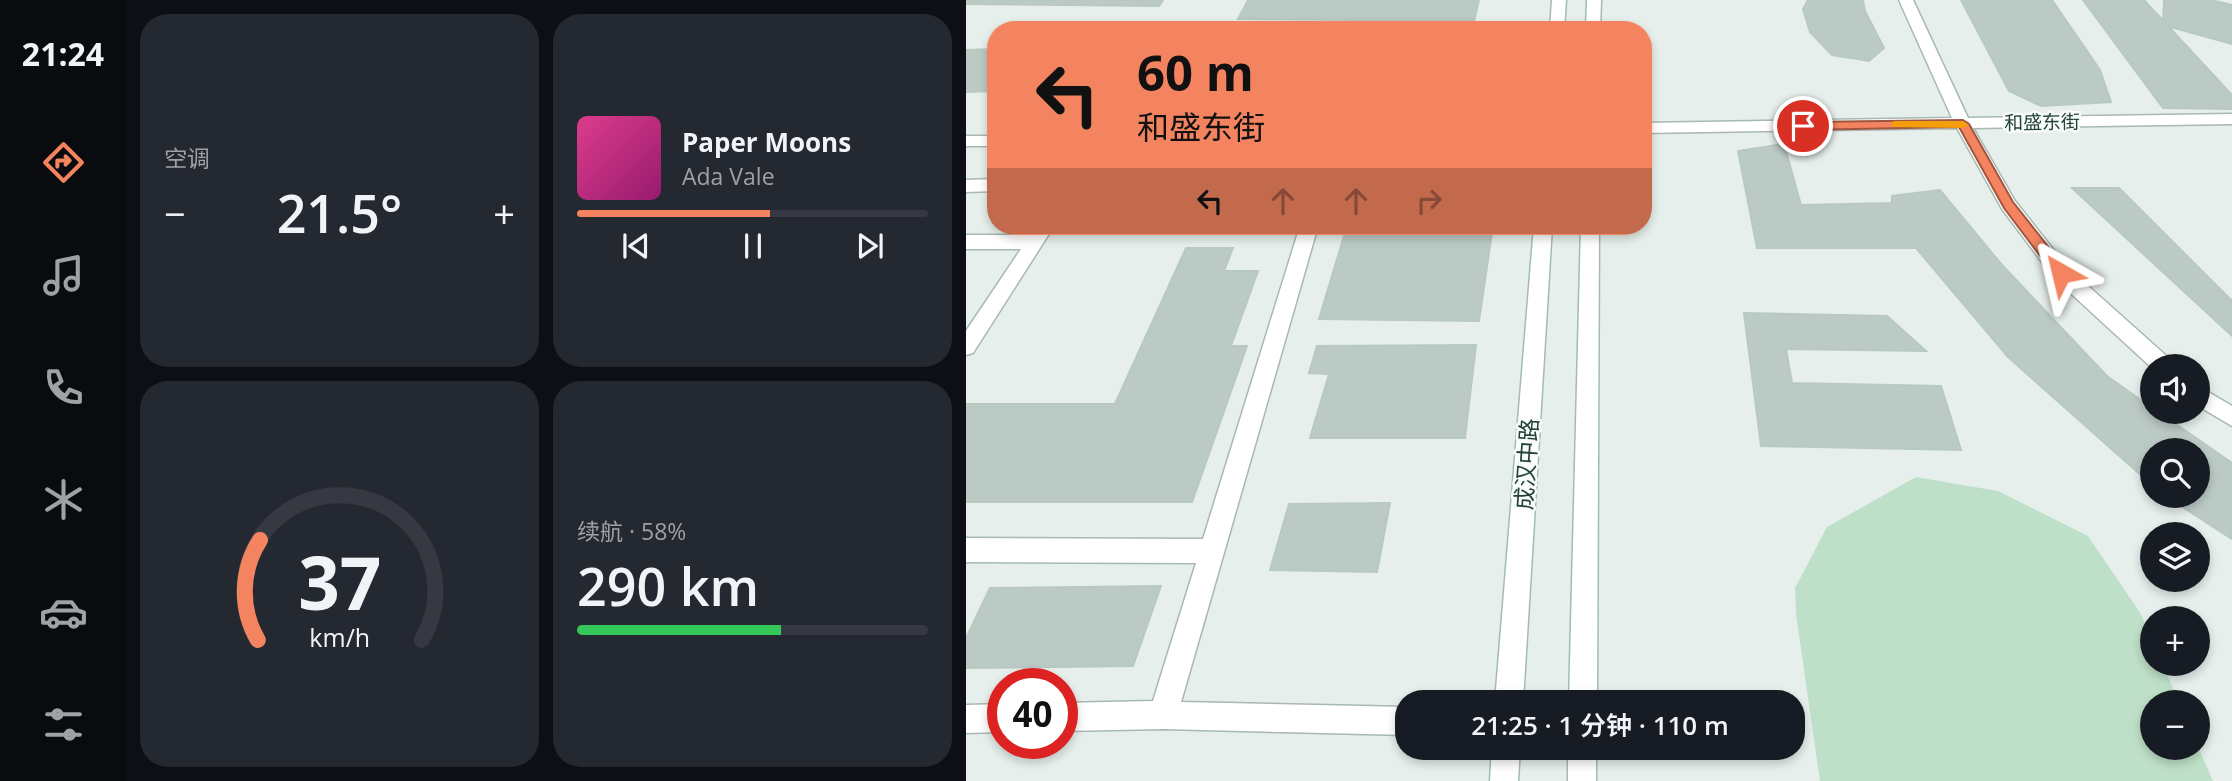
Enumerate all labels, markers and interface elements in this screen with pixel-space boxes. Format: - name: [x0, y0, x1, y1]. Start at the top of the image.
- text: 21:24: [22, 32, 104, 75]
- text: 60 m: [1137, 39, 1254, 105]
- icon: left: [1022, 49, 1113, 140]
- pin: [1773, 96, 1833, 156]
- text: 和盛东街: [1137, 105, 1265, 148]
- icon: arrive: [1784, 107, 1822, 145]
- street label: 和盛东街: [2004, 108, 2080, 136]
- text: Paper Moons: [682, 124, 851, 160]
- icon: directions: [39, 138, 88, 187]
- text: 空调: [164, 142, 210, 174]
- text: Ada Vale: [682, 160, 775, 192]
- text: 21.5°: [277, 177, 402, 248]
- icon: left: [1191, 182, 1229, 220]
- icon: ahead: [1264, 182, 1302, 220]
- icon: ahead: [1337, 182, 1375, 220]
- icon: right: [1410, 182, 1448, 220]
- text: −: [164, 187, 186, 239]
- text: +: [493, 187, 515, 239]
- icon: previous: [617, 227, 655, 265]
- icon: pause: [734, 227, 772, 265]
- icon: next: [851, 227, 889, 265]
- position arrow: [2024, 236, 2098, 310]
- icon: music: [39, 251, 88, 300]
- map controls: [2140, 354, 2210, 760]
- button: sound: [2140, 354, 2210, 424]
- icon: phone: [39, 363, 88, 412]
- street label: 成汉中路: [1507, 417, 1545, 511]
- button: search: [2140, 438, 2210, 508]
- icon: climate: [39, 475, 88, 524]
- text: 续航 · 58%: [577, 515, 686, 547]
- button: layers: [2140, 522, 2210, 592]
- text: 37: [298, 532, 381, 631]
- text: 290 km: [577, 550, 759, 621]
- icon: car: [39, 588, 88, 637]
- button: +: [2140, 606, 2210, 676]
- text: km/h: [309, 620, 370, 654]
- speed limit sign: 40: [987, 668, 1078, 759]
- button: −: [2140, 690, 2210, 760]
- icon: filters: [39, 700, 88, 749]
- text: 21:25 · 1 分钟 · 110 m: [1471, 707, 1729, 743]

